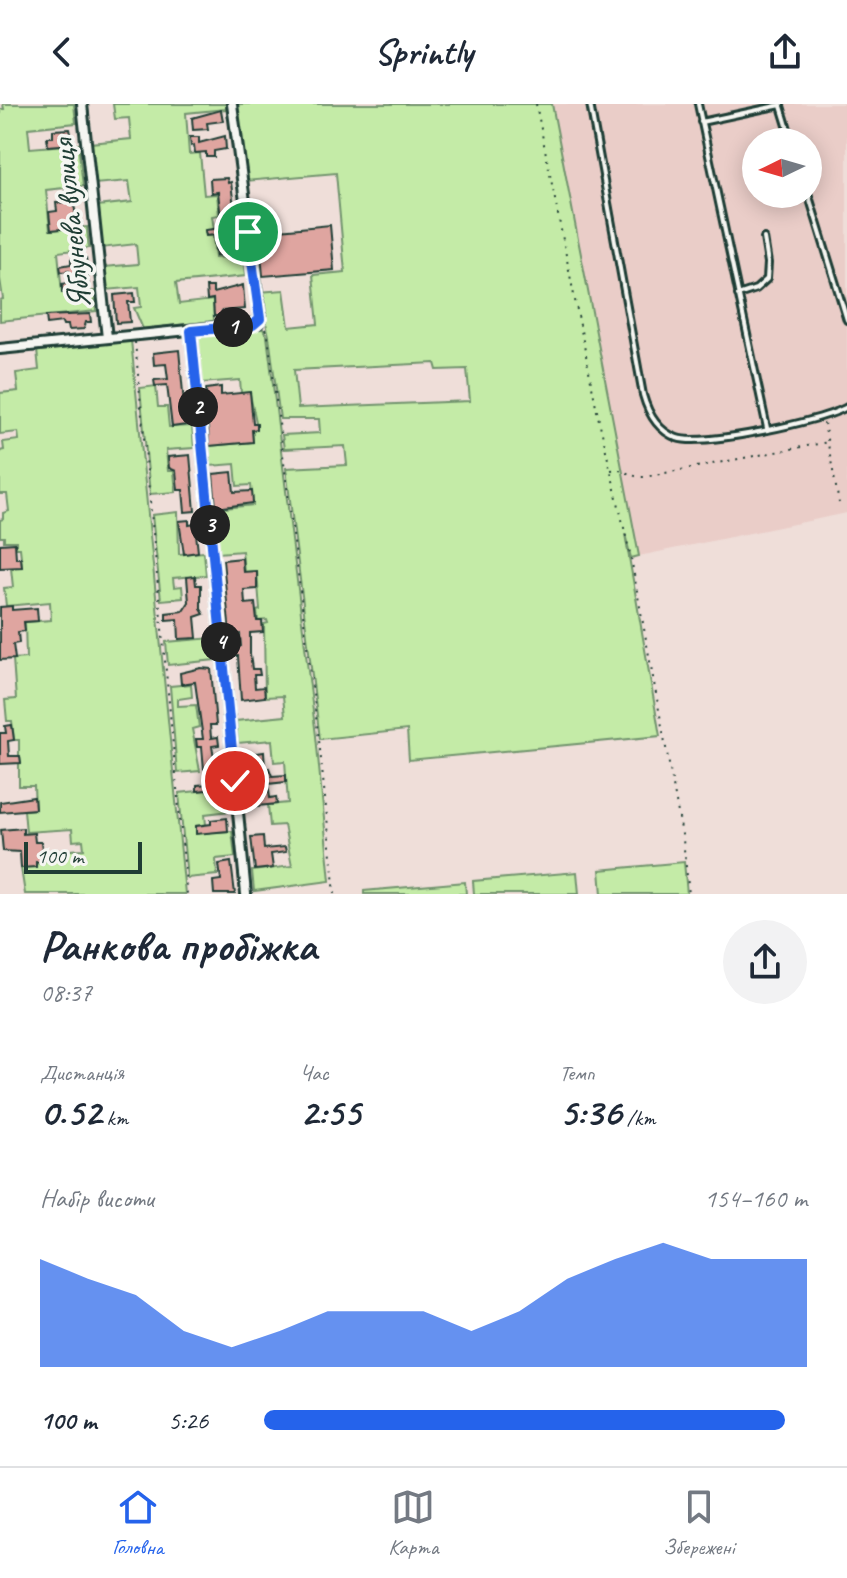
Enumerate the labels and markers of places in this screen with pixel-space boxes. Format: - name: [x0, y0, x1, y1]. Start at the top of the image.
- pin: [214, 198, 282, 266]
- pin: 1: [213, 307, 253, 347]
- pin: 2: [178, 387, 218, 427]
- pin: 3: [190, 505, 230, 545]
- pin: 4: [201, 622, 241, 662]
- pin: [201, 747, 269, 815]

